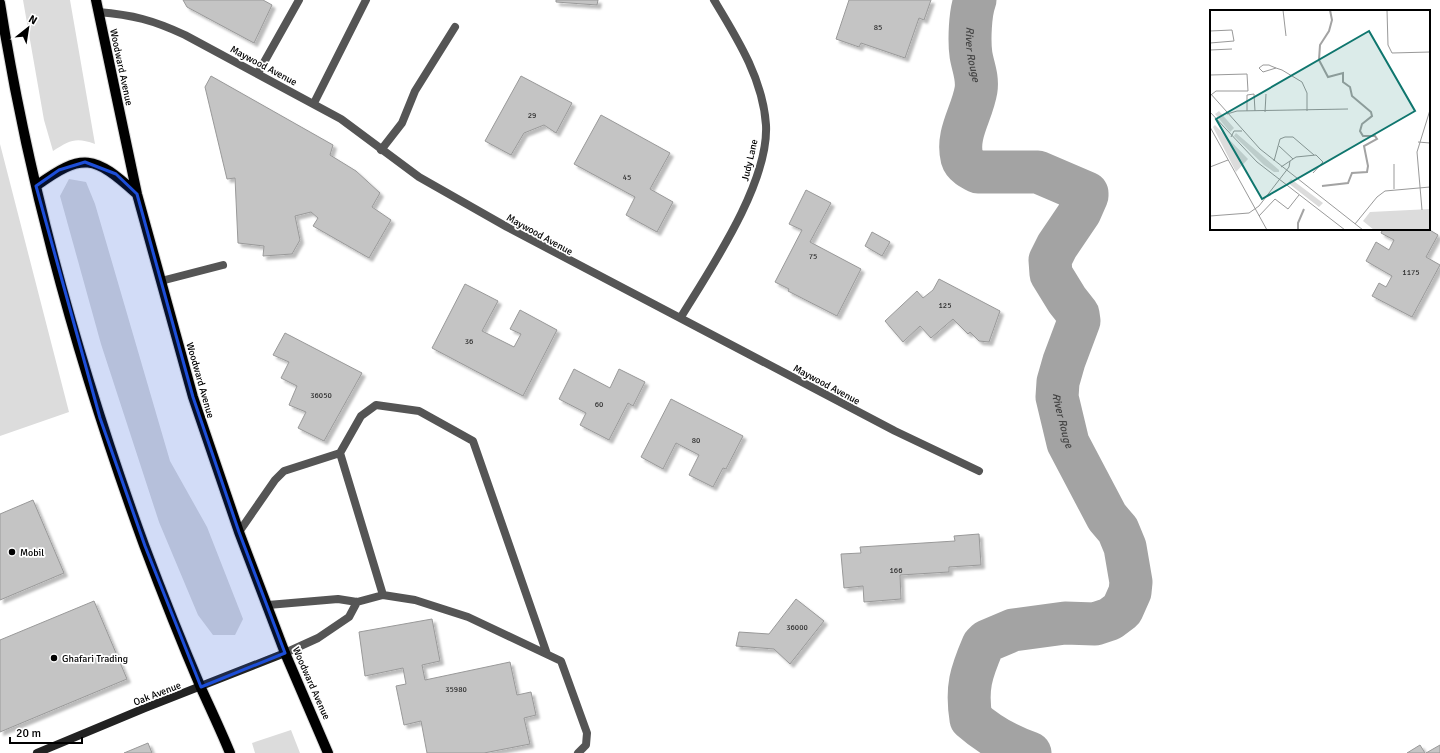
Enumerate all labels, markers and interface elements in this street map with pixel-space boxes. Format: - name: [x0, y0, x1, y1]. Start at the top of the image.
- north arrow: [8, 8, 48, 48]
- inset map: [1210, 10, 1430, 230]
- text: N: [26, 12, 39, 27]
- house number: 85: [874, 22, 882, 32]
- water label: River Rouge: [963, 26, 983, 83]
- street label: Woodward Avenue: [107, 28, 135, 107]
- street label: Maywood Avenue: [228, 43, 299, 89]
- house number: 29: [528, 110, 536, 120]
- street label: Judy Lane: [739, 138, 761, 182]
- house number: 45: [623, 172, 631, 182]
- street label: Maywood Avenue: [504, 212, 575, 258]
- house number: 75: [809, 251, 817, 261]
- house number: 1175: [1402, 267, 1420, 277]
- house number: 125: [939, 300, 951, 310]
- house number: 36: [465, 336, 473, 346]
- street label: Woodward Avenue: [183, 341, 217, 420]
- street label: Maywood Avenue: [791, 362, 862, 408]
- house number: 36050: [310, 390, 332, 400]
- water label: River Rouge: [1050, 393, 1076, 451]
- house number: 60: [595, 399, 603, 409]
- house number: 80: [692, 435, 700, 445]
- marker: Mobil: [7, 547, 17, 557]
- place label: Mobil: [20, 547, 44, 559]
- house number: 166: [890, 565, 902, 575]
- house number: 36000: [786, 622, 808, 632]
- street label: Woodward Avenue: [290, 645, 333, 722]
- marker: Ghafari Trading: [49, 653, 59, 663]
- place label: Ghafari Trading: [62, 653, 128, 665]
- street label: Oak Avenue: [132, 679, 183, 708]
- house number: 35980: [445, 684, 467, 694]
- scale bar: [10, 719, 82, 745]
- text: 20 m: [16, 726, 41, 741]

